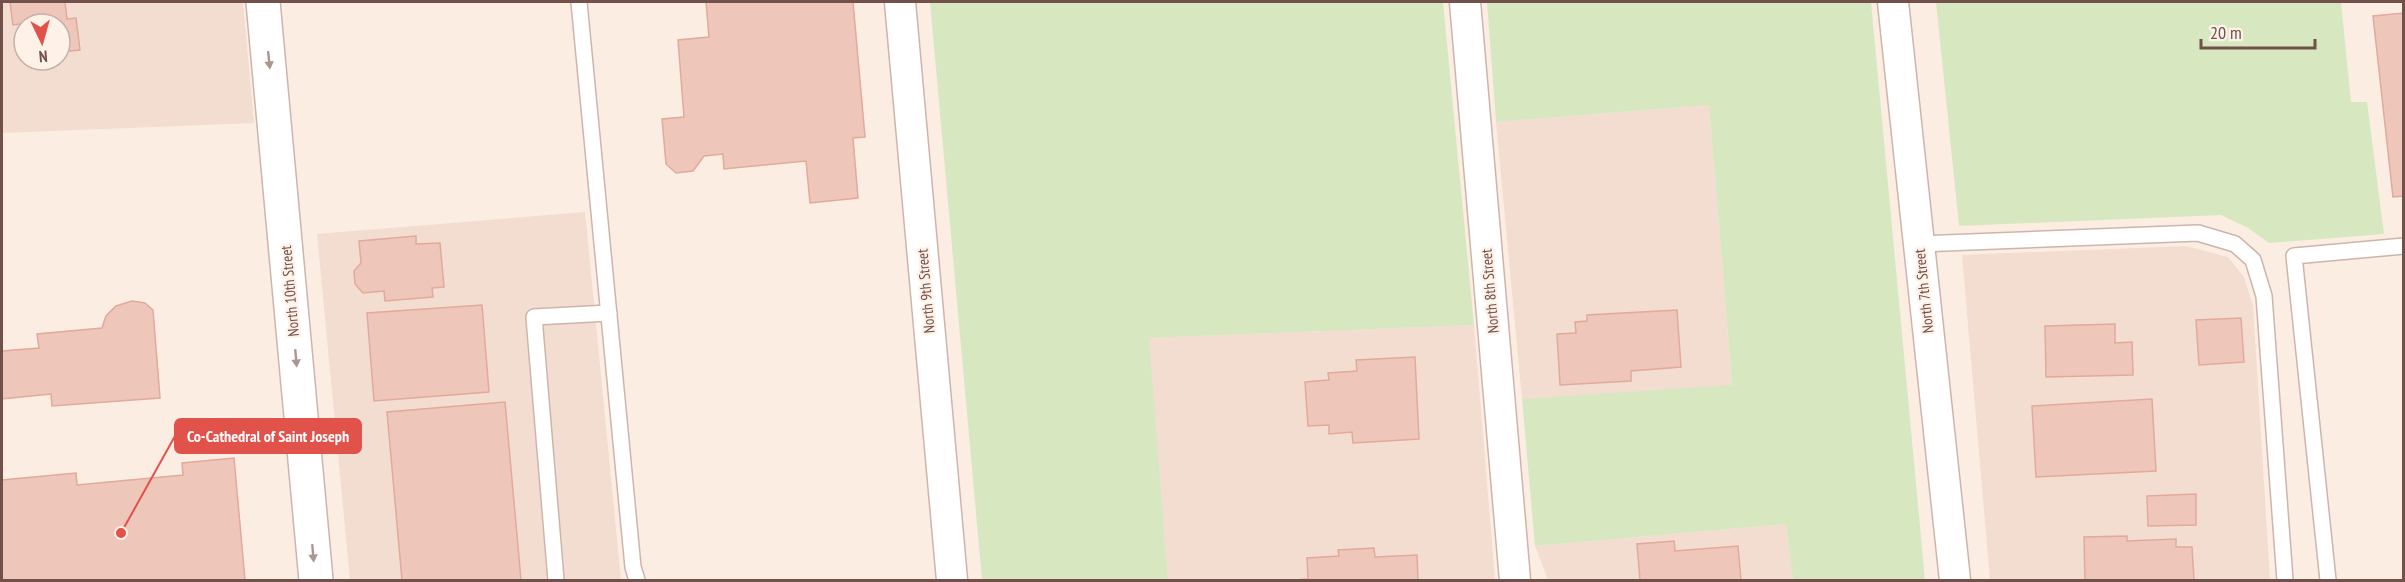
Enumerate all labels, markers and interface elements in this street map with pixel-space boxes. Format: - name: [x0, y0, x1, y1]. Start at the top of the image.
- north arrow: [12, 12, 72, 72]
- scale bar: [2201, 12, 2315, 50]
- text: 20 m: [2210, 21, 2242, 44]
- text: N: [38, 47, 48, 67]
- one-way arrow: [264, 50, 274, 69]
- street label: North 10th Street: [276, 245, 303, 337]
- street label: North 9th Street: [912, 248, 939, 334]
- street label: North 8th Street: [1476, 248, 1503, 334]
- street label: North 7th Street: [1910, 248, 1937, 334]
- one-way arrow: [291, 349, 301, 368]
- callout: Co-Cathedral of Saint Joseph: [175, 419, 361, 453]
- text: Co-Cathedral of Saint Joseph: [187, 426, 349, 446]
- one-way arrow: [308, 543, 318, 562]

